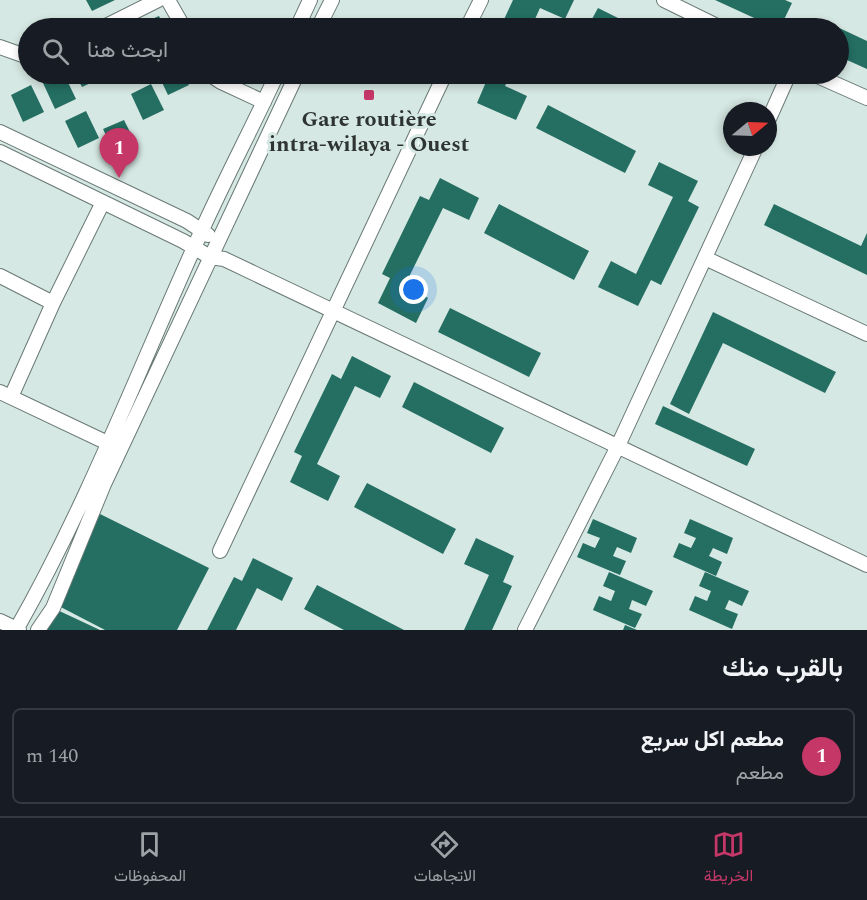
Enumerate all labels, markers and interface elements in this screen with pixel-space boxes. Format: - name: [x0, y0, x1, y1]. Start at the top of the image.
- search box: [18, 18, 849, 84]
- text: ابحث هنا: [87, 34, 168, 67]
- icon: search: [39, 35, 72, 68]
- marker: Gare routière intra-wilaya - Ouest: [362, 88, 376, 102]
- north arrow: [723, 102, 777, 156]
- place label: Gare routière intra-wilaya - Ouest: [269, 103, 469, 161]
- pin: 1: [100, 128, 138, 178]
- your location: [399, 275, 428, 304]
- text: بالقرب منك: [722, 648, 843, 688]
- text: مطعم اكل سريع: [641, 723, 784, 756]
- text: 140 m: [26, 741, 78, 771]
- text: 1: [816, 741, 827, 771]
- text: مطعم: [736, 758, 784, 788]
- tab: المحفوظات: [114, 828, 186, 890]
- tab: الاتجاهات: [414, 828, 476, 890]
- tab: الخريطة: [704, 828, 753, 890]

